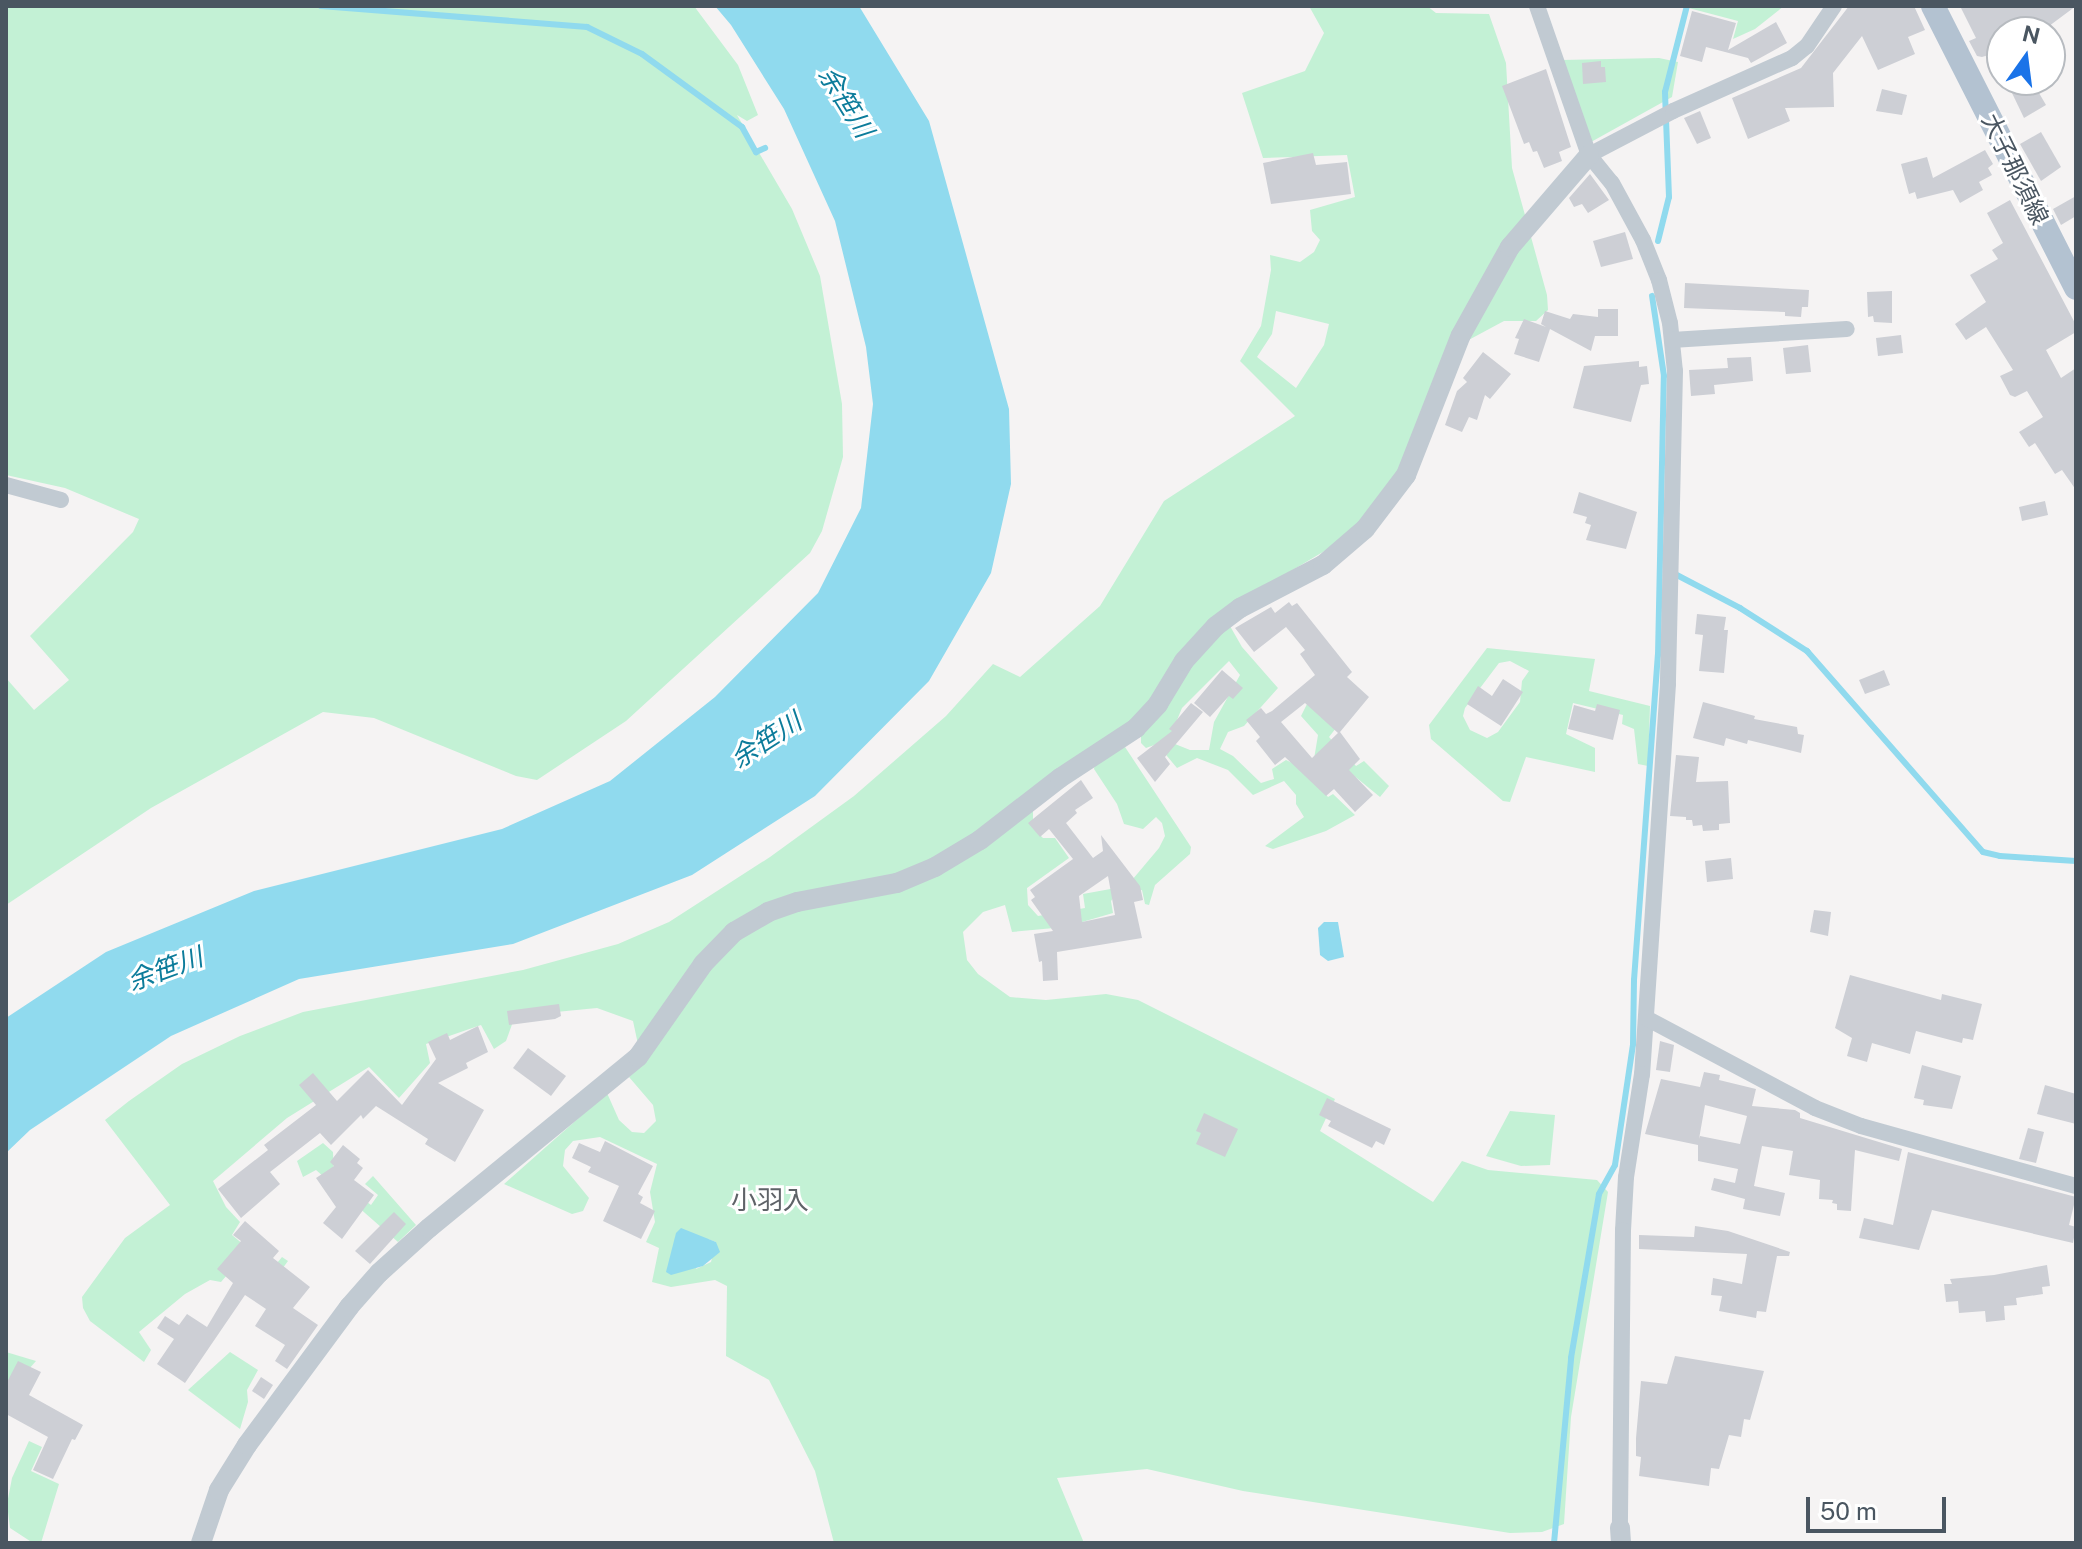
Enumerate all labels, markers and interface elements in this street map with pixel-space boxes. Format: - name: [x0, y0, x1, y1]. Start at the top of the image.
- north arrow: [1986, 16, 2066, 96]
- text: N: [2020, 20, 2043, 49]
- water label: 余笹川: [812, 61, 880, 143]
- street label: 大子那須線: [1976, 109, 2054, 229]
- water label: 余笹川: [725, 706, 807, 774]
- water label: 余笹川: [123, 941, 207, 997]
- district label: 小羽入: [731, 1184, 809, 1216]
- scale bar: [1810, 1481, 1950, 1531]
- text: 50 m: [1820, 1497, 1877, 1525]

